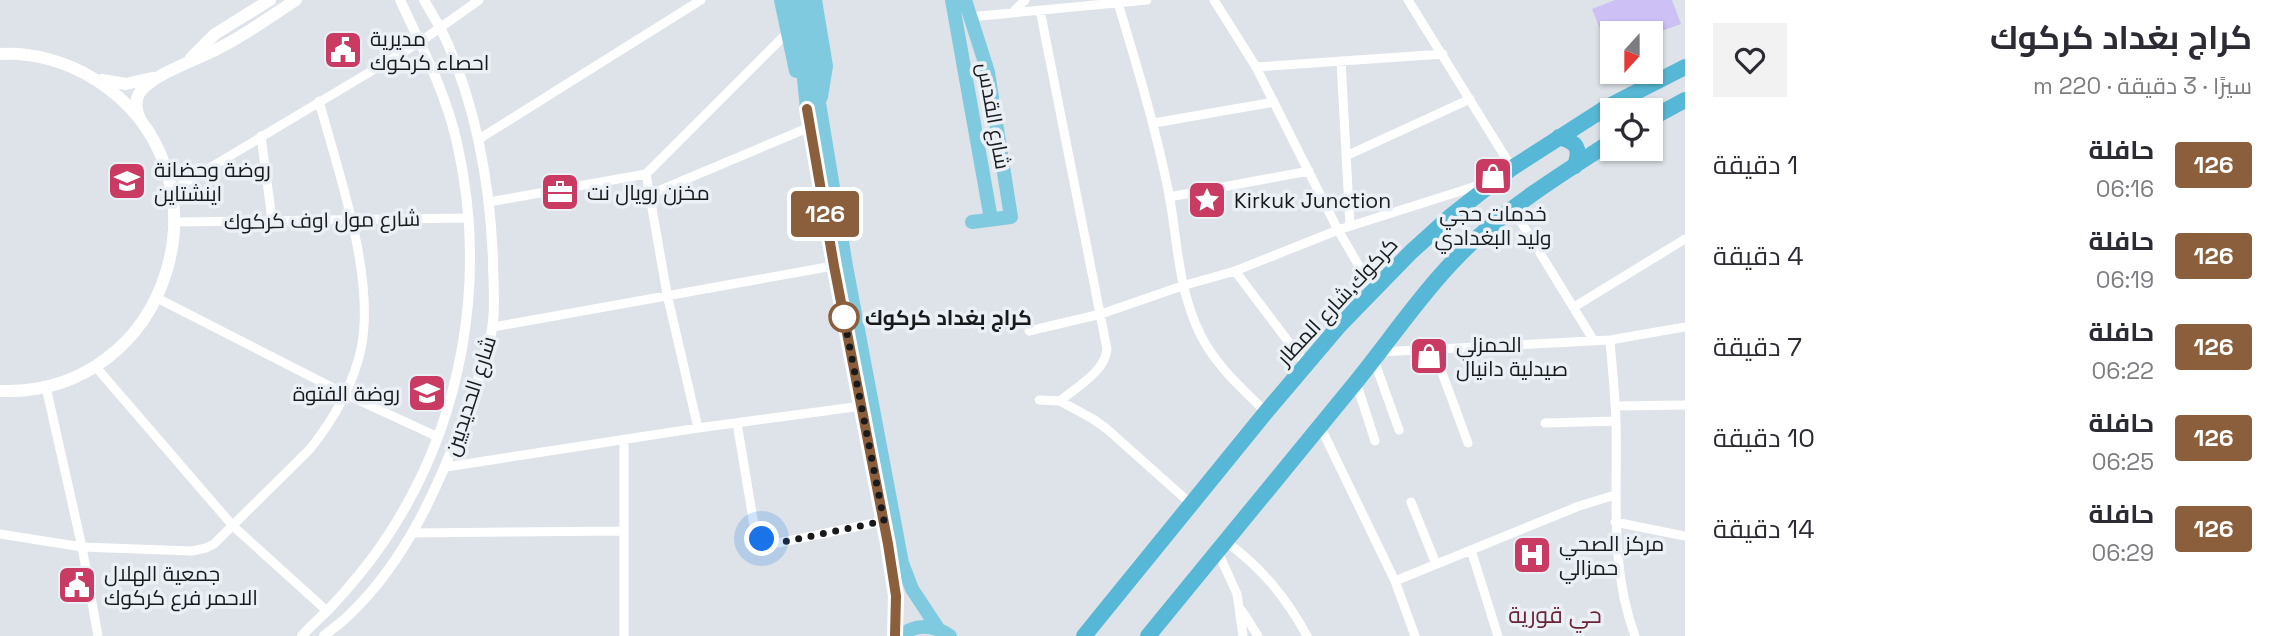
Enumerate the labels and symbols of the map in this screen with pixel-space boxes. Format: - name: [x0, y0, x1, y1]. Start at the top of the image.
- north arrow: [1600, 21, 1662, 84]
- place label: مديرية احصاء كركوك: [370, 25, 489, 76]
- public building icon: مديرية احصاء كركوك: [322, 29, 364, 71]
- street label: شارع القدس: [970, 61, 1017, 171]
- shop icon: خدمات حجي وليد البغدادي: [1472, 155, 1514, 197]
- place label: روضة وحضانة اينشتاين: [154, 156, 271, 207]
- school or university icon: روضة وحضانة اينشتاين: [106, 160, 148, 202]
- office icon: مخزن رويال نت: [539, 171, 581, 213]
- place label: مخزن رويال نت: [587, 179, 710, 206]
- place icon: Kirkuk Junction: [1186, 179, 1228, 221]
- place label: Kirkuk Junction: [1234, 187, 1391, 214]
- line badge: 126: [785, 191, 865, 237]
- place label: خدمات حجي وليد البغدادي: [1435, 200, 1551, 254]
- street label: شارع مول اوف كركوك: [224, 205, 420, 236]
- street label: كركوك,شارع المطار: [1270, 231, 1404, 372]
- marker: كراج بغداد كركوك: [829, 302, 859, 332]
- place label: كراج بغداد كركوك: [865, 304, 1032, 332]
- place label: الحمزلي صيدلية دانيال: [1456, 331, 1568, 382]
- street label: شارع الحديديين: [438, 333, 503, 460]
- shop icon: الحمزلي صيدلية دانيال: [1408, 335, 1450, 377]
- school or university icon: روضة الفتوة: [406, 372, 448, 414]
- place label: روضة الفتوة: [293, 380, 400, 407]
- your location: [744, 521, 779, 556]
- place label: مركز الصحي حمزالي: [1559, 530, 1664, 584]
- hospital icon: مركز الصحي حمزالي: [1511, 534, 1553, 576]
- place label: جمعية الهلال الاحمر فرع كركوك: [104, 560, 258, 612]
- public building icon: جمعية الهلال الاحمر فرع كركوك: [56, 564, 98, 606]
- district label: حي قورية: [1508, 600, 1602, 633]

